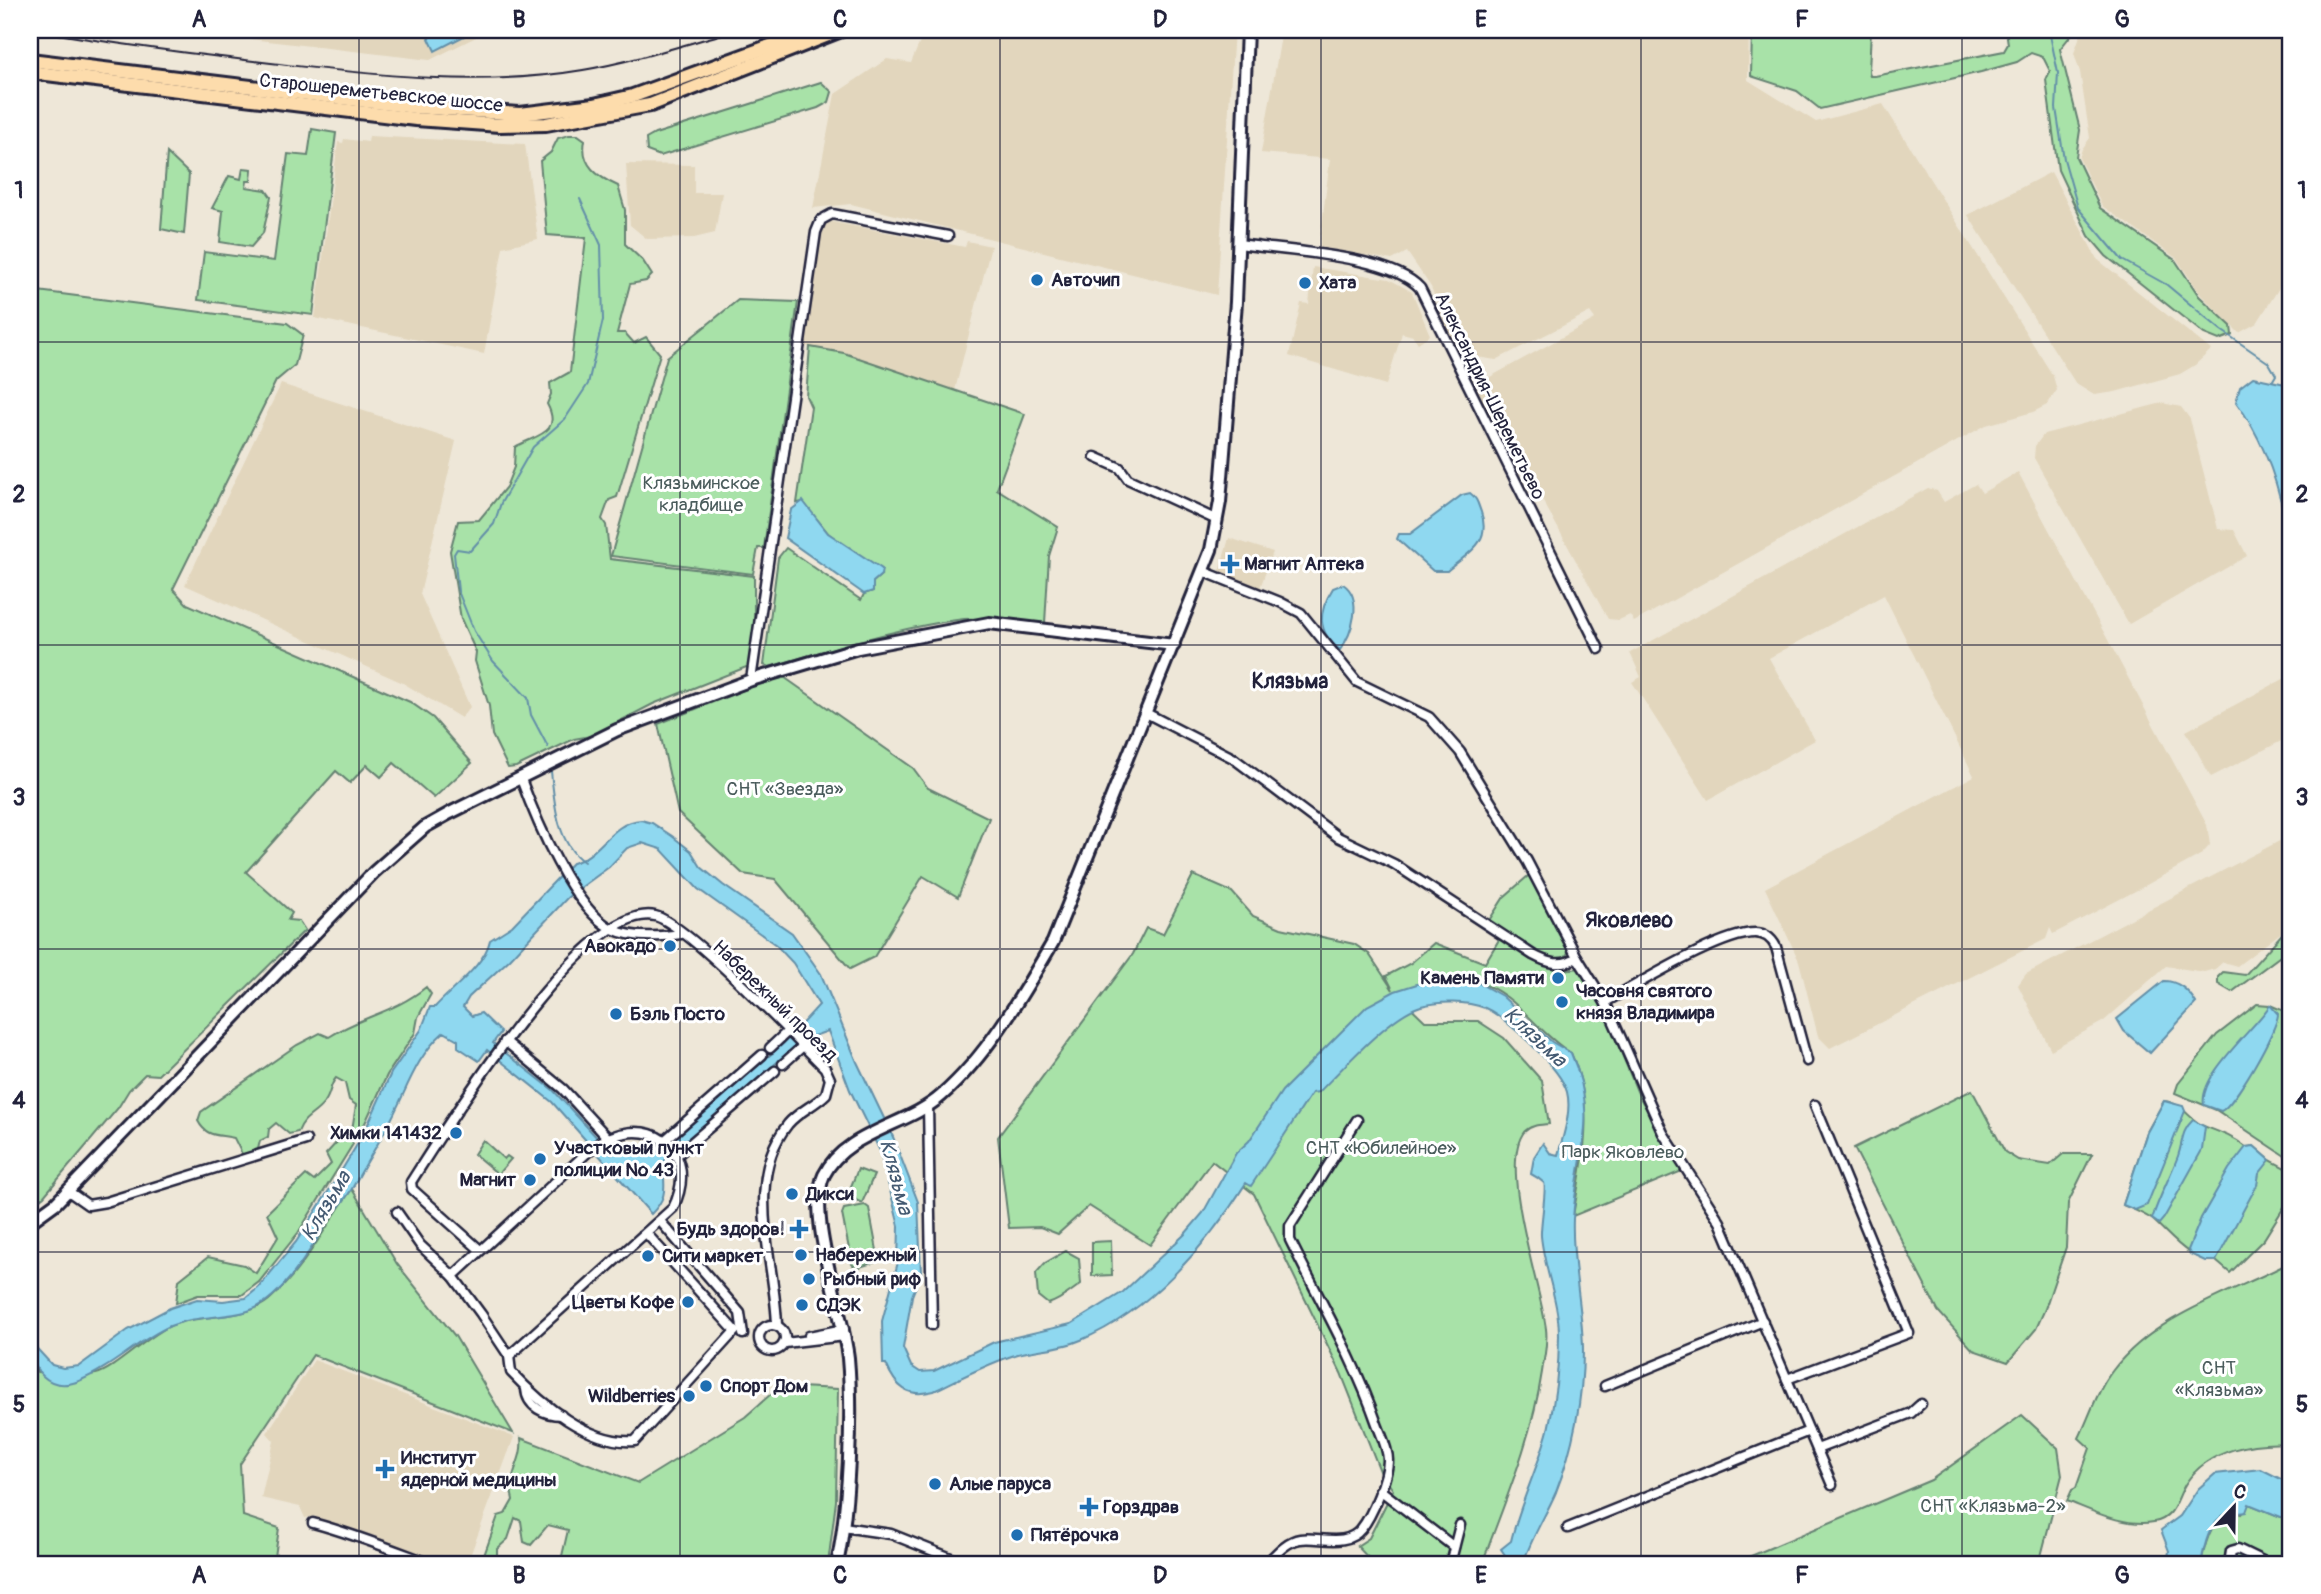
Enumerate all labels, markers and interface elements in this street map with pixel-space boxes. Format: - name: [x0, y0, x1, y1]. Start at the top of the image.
- text: A: [192, 5, 207, 34]
- text: B: [512, 5, 526, 34]
- text: C: [833, 5, 847, 34]
- text: D: [1153, 5, 1167, 34]
- text: E: [1475, 5, 1487, 34]
- text: F: [1795, 5, 1809, 34]
- text: G: [2114, 5, 2130, 34]
- street label: Старошереметьевское шоссе: [258, 68, 505, 118]
- text: 1: [15, 176, 24, 205]
- text: 1: [2298, 176, 2307, 205]
- place label: Авточип: [1051, 268, 1120, 292]
- place label: Хата: [1319, 271, 1357, 295]
- marker: Авточип: [1029, 272, 1045, 288]
- marker: Хата: [1297, 275, 1313, 291]
- street label: Александрия-Шереметьево: [1429, 288, 1551, 504]
- park label: Клязьминское кладбище: [642, 471, 760, 517]
- text: 2: [13, 480, 26, 509]
- text: 2: [2296, 480, 2309, 509]
- place label: Магнит Аптека: [1244, 552, 1364, 576]
- marker: Магнит Аптека: [1222, 556, 1238, 572]
- district label: Клязьма: [1252, 668, 1328, 695]
- park label: СНТ «Звезда»: [726, 777, 844, 801]
- text: 3: [13, 783, 25, 812]
- text: 3: [2296, 783, 2308, 812]
- district label: Яковлево: [1585, 907, 1674, 934]
- place label: Авокадо: [584, 934, 657, 958]
- street label: Набережный проезд: [707, 935, 843, 1067]
- marker: Авокадо: [662, 938, 678, 954]
- place label: Камень Памяти: [1420, 966, 1545, 990]
- marker: Камень Памяти: [1550, 970, 1566, 986]
- place label: Часовня святого князя Владимира: [1576, 979, 1715, 1025]
- marker: Часовня святого князя Владимира: [1554, 994, 1570, 1010]
- water label: Клязьма: [1498, 1001, 1573, 1074]
- place label: Бэль Посто: [630, 1002, 726, 1026]
- marker: Бэль Посто: [608, 1006, 624, 1022]
- text: 4: [12, 1086, 26, 1115]
- text: 4: [2295, 1086, 2309, 1115]
- place label: Химки 141432: [330, 1121, 442, 1145]
- marker: Химки 141432: [448, 1125, 464, 1141]
- place label: Участковый пункт полиции № 43: [554, 1136, 705, 1182]
- park label: СНТ «Юбилейное»: [1306, 1136, 1457, 1160]
- water label: Клязьма: [873, 1137, 919, 1219]
- park label: Парк Яковлево: [1562, 1140, 1684, 1164]
- marker: Участковый пункт полиции № 43: [532, 1151, 548, 1167]
- water label: Клязьма: [295, 1165, 358, 1246]
- place label: Магнит: [460, 1168, 516, 1192]
- marker: Магнит: [522, 1172, 538, 1188]
- place label: Дикси: [805, 1182, 854, 1206]
- marker: Дикси: [784, 1186, 800, 1202]
- place label: Будь здоров!: [676, 1217, 785, 1241]
- marker: Будь здоров!: [791, 1221, 807, 1237]
- place label: Набережный: [815, 1243, 917, 1267]
- place label: Сити маркет: [662, 1244, 764, 1268]
- marker: Набережный: [793, 1247, 809, 1263]
- marker: Сити маркет: [640, 1248, 656, 1264]
- place label: Рыбный риф: [823, 1267, 921, 1291]
- marker: Рыбный риф: [801, 1271, 817, 1287]
- place label: Цветы Кофе: [572, 1290, 675, 1314]
- place label: СДЭК: [816, 1293, 862, 1317]
- marker: Цветы Кофе: [680, 1294, 696, 1310]
- marker: СДЭК: [794, 1297, 810, 1313]
- park label: СНТ «Клязьма»: [2175, 1356, 2263, 1402]
- place label: Спорт Дом: [720, 1374, 808, 1398]
- marker: Спорт Дом: [698, 1378, 714, 1394]
- place label: Wildberries: [588, 1384, 675, 1408]
- marker: Wildberries: [681, 1388, 697, 1404]
- text: 5: [13, 1390, 25, 1419]
- text: 5: [2296, 1390, 2308, 1419]
- place label: Институт ядерной медицины: [401, 1446, 556, 1492]
- marker: Институт ядерной медицины: [375, 1459, 395, 1479]
- place label: Алые паруса: [949, 1472, 1051, 1496]
- north arrow: [2198, 1472, 2268, 1542]
- marker: Алые паруса: [927, 1476, 943, 1492]
- text: С: [2230, 1479, 2250, 1506]
- park label: СНТ «Клязьма-2»: [1920, 1494, 2066, 1518]
- place label: Горздрав: [1103, 1495, 1179, 1519]
- marker: Горздрав: [1081, 1499, 1097, 1515]
- place label: Пятёрочка: [1031, 1523, 1119, 1547]
- marker: Пятёрочка: [1009, 1527, 1025, 1543]
- text: A: [192, 1561, 207, 1590]
- text: B: [512, 1561, 526, 1590]
- text: C: [833, 1561, 847, 1590]
- text: D: [1153, 1561, 1167, 1590]
- text: E: [1475, 1561, 1487, 1590]
- text: F: [1795, 1561, 1809, 1590]
- text: G: [2114, 1561, 2130, 1590]

